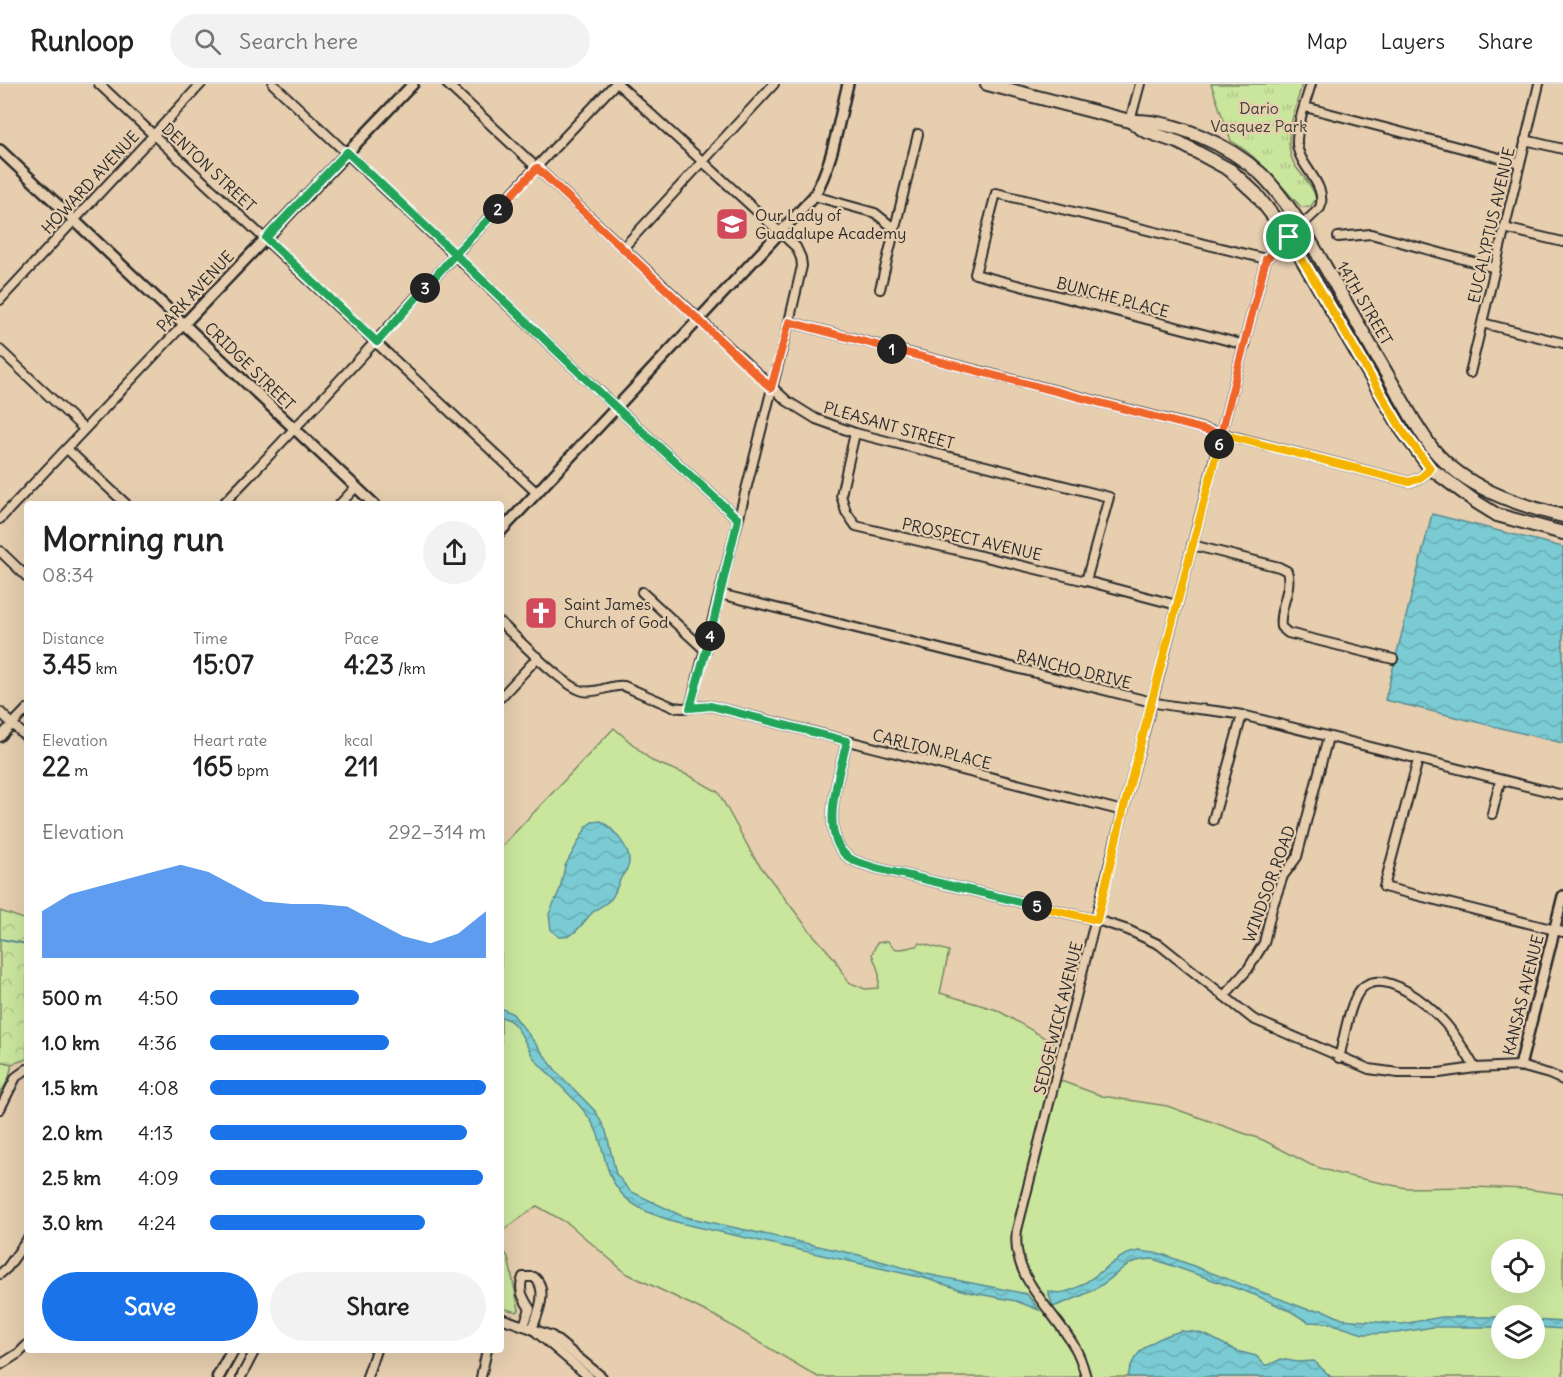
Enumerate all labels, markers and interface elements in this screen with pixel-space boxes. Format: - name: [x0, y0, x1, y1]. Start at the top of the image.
- search box: [170, 14, 590, 68]
- text: Runloop: [30, 23, 134, 59]
- icon: search: [191, 25, 224, 58]
- text: Search here: [239, 27, 358, 55]
- text: Map: [1307, 28, 1347, 55]
- text: Layers: [1380, 28, 1445, 55]
- text: Share: [1478, 28, 1533, 55]
- park label: Dario Vasquez Park: [1210, 98, 1308, 136]
- street label: DENTON STREET: [158, 118, 260, 216]
- street label: HOWARD AVENUE: [37, 126, 143, 238]
- street label: EUCALYPTUS AVENUE: [1463, 145, 1519, 305]
- pin: 2: [483, 194, 513, 224]
- text: 2: [494, 199, 502, 219]
- place label: Our Lady of Guadalupe Academy: [755, 205, 906, 243]
- school or university icon: Our Lady of Guadalupe Academy: [714, 206, 750, 242]
- pin: [1263, 211, 1314, 262]
- icon: arrive: [1272, 220, 1305, 253]
- street label: PARK AVENUE: [152, 246, 238, 336]
- street label: 14TH STREET: [1333, 257, 1397, 349]
- street label: BUNCHE PLACE: [1054, 272, 1172, 322]
- pin: 3: [410, 273, 440, 303]
- text: 3: [420, 278, 430, 298]
- street label: CRIDGE STREET: [200, 318, 300, 414]
- pin: 1: [877, 334, 907, 364]
- text: 1: [889, 339, 895, 359]
- street label: PLEASANT STREET: [821, 397, 957, 453]
- pin: 6: [1204, 429, 1234, 459]
- text: 6: [1214, 434, 1224, 454]
- street label: PROSPECT AVENUE: [900, 513, 1044, 565]
- text: Morning run: [42, 518, 224, 560]
- button: share: [423, 521, 486, 584]
- text: 08:34: [42, 562, 94, 587]
- place label: Saint James Church of God: [564, 594, 668, 632]
- church icon: Saint James Church of God: [523, 595, 559, 631]
- pin: 4: [695, 621, 725, 651]
- text: 4: [705, 626, 715, 646]
- text: Distance: [42, 628, 104, 648]
- text: Time: [193, 628, 228, 648]
- text: Pace: [344, 628, 379, 648]
- street label: RANCHO DRIVE: [1015, 645, 1133, 693]
- text: 3.45: [42, 648, 92, 681]
- text: 15:07: [193, 648, 254, 681]
- text: 4:23: [344, 648, 394, 681]
- text: km: [92, 658, 118, 678]
- text: /km: [394, 658, 426, 678]
- street label: CARLTON PLACE: [871, 725, 993, 773]
- text: Elevation: [42, 730, 108, 750]
- text: Heart rate: [193, 730, 267, 750]
- text: kcal: [344, 730, 373, 750]
- text: 22: [42, 750, 71, 783]
- text: 165: [193, 750, 233, 783]
- text: 211: [344, 750, 379, 783]
- text: m: [71, 760, 88, 780]
- text: bpm: [233, 760, 269, 780]
- text: Elevation: [42, 819, 124, 844]
- text: 292–314 m: [388, 819, 486, 844]
- street label: WINDSOR ROAD: [1239, 823, 1299, 945]
- pin: 5: [1022, 891, 1052, 921]
- text: 5: [1032, 896, 1042, 916]
- street label: KANSAS AVENUE: [1498, 933, 1548, 1057]
- street label: SEDGEWICK AVENUE: [1029, 940, 1087, 1096]
- text: 500 m: [42, 985, 102, 1010]
- text: 4:50: [138, 985, 179, 1010]
- text: 1.0 km: [42, 1030, 100, 1055]
- text: 4:36: [138, 1030, 177, 1055]
- text: 1.5 km: [42, 1075, 98, 1100]
- text: 4:08: [138, 1075, 179, 1100]
- text: 2.0 km: [42, 1120, 103, 1145]
- text: 4:13: [138, 1120, 173, 1145]
- text: 2.5 km: [42, 1165, 101, 1190]
- text: 4:09: [138, 1165, 179, 1190]
- text: 3.0 km: [42, 1210, 103, 1235]
- text: 4:24: [138, 1210, 176, 1235]
- map controls: [1491, 1239, 1545, 1359]
- button: locate: [1491, 1239, 1545, 1293]
- button: Save: [42, 1272, 258, 1341]
- button: Share: [270, 1272, 486, 1341]
- button: layers: [1491, 1305, 1545, 1359]

